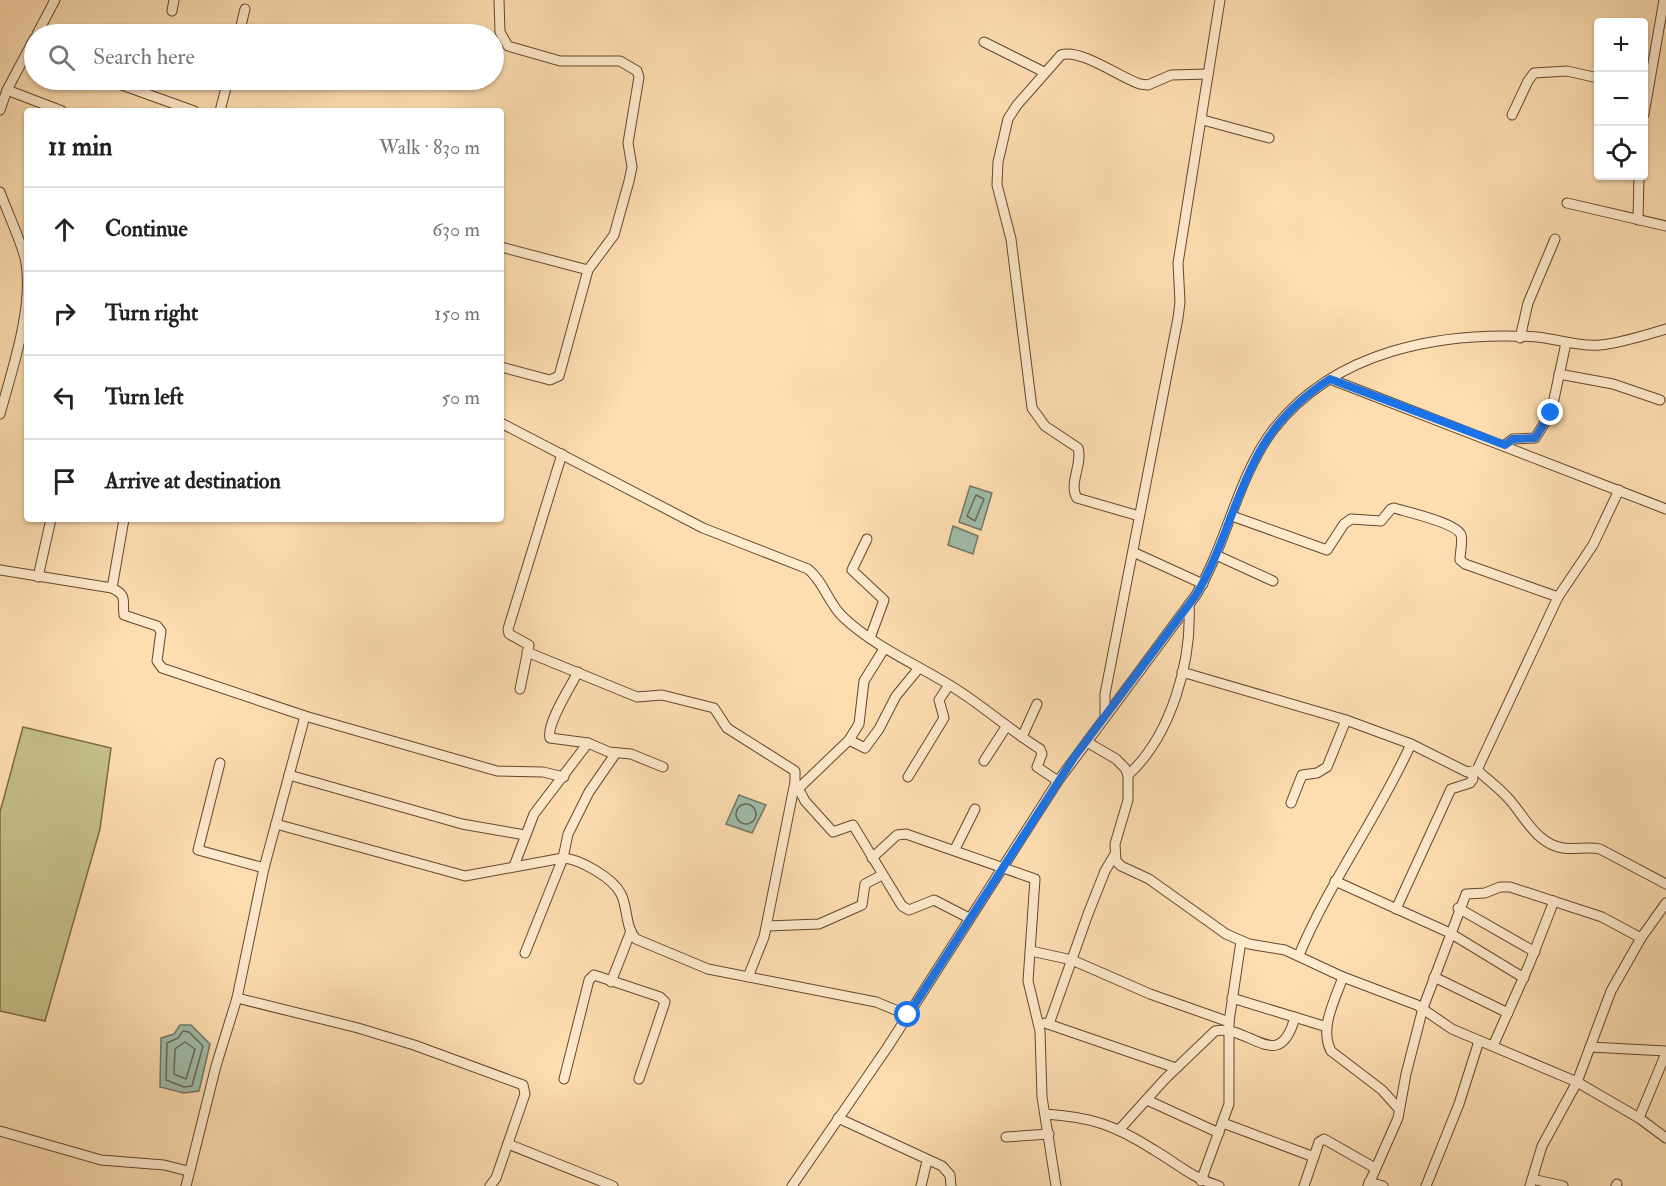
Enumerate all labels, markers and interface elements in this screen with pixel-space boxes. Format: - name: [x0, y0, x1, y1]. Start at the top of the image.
- map controls: [1594, 18, 1648, 180]
- button: +: [1594, 18, 1648, 72]
- search box: [24, 24, 504, 90]
- icon: search: [45, 41, 78, 74]
- text: Search here: [93, 43, 195, 71]
- button: −: [1594, 72, 1648, 126]
- button: locate: [1594, 126, 1648, 180]
- text: 11 min: [48, 131, 113, 163]
- text: Walk · 830 m: [379, 135, 480, 160]
- icon: ahead: [48, 213, 81, 246]
- text: Continue: [105, 215, 188, 243]
- text: 630 m: [432, 217, 480, 242]
- icon: right: [48, 297, 81, 330]
- text: Turn right: [105, 299, 198, 327]
- text: 150 m: [434, 301, 480, 326]
- icon: left: [48, 381, 81, 414]
- text: Turn left: [105, 383, 184, 411]
- text: 50 m: [441, 385, 480, 410]
- route end: [1537, 399, 1563, 425]
- icon: arrive: [48, 465, 81, 498]
- text: Arrive at destination: [105, 467, 281, 495]
- route start: [894, 1001, 920, 1027]

